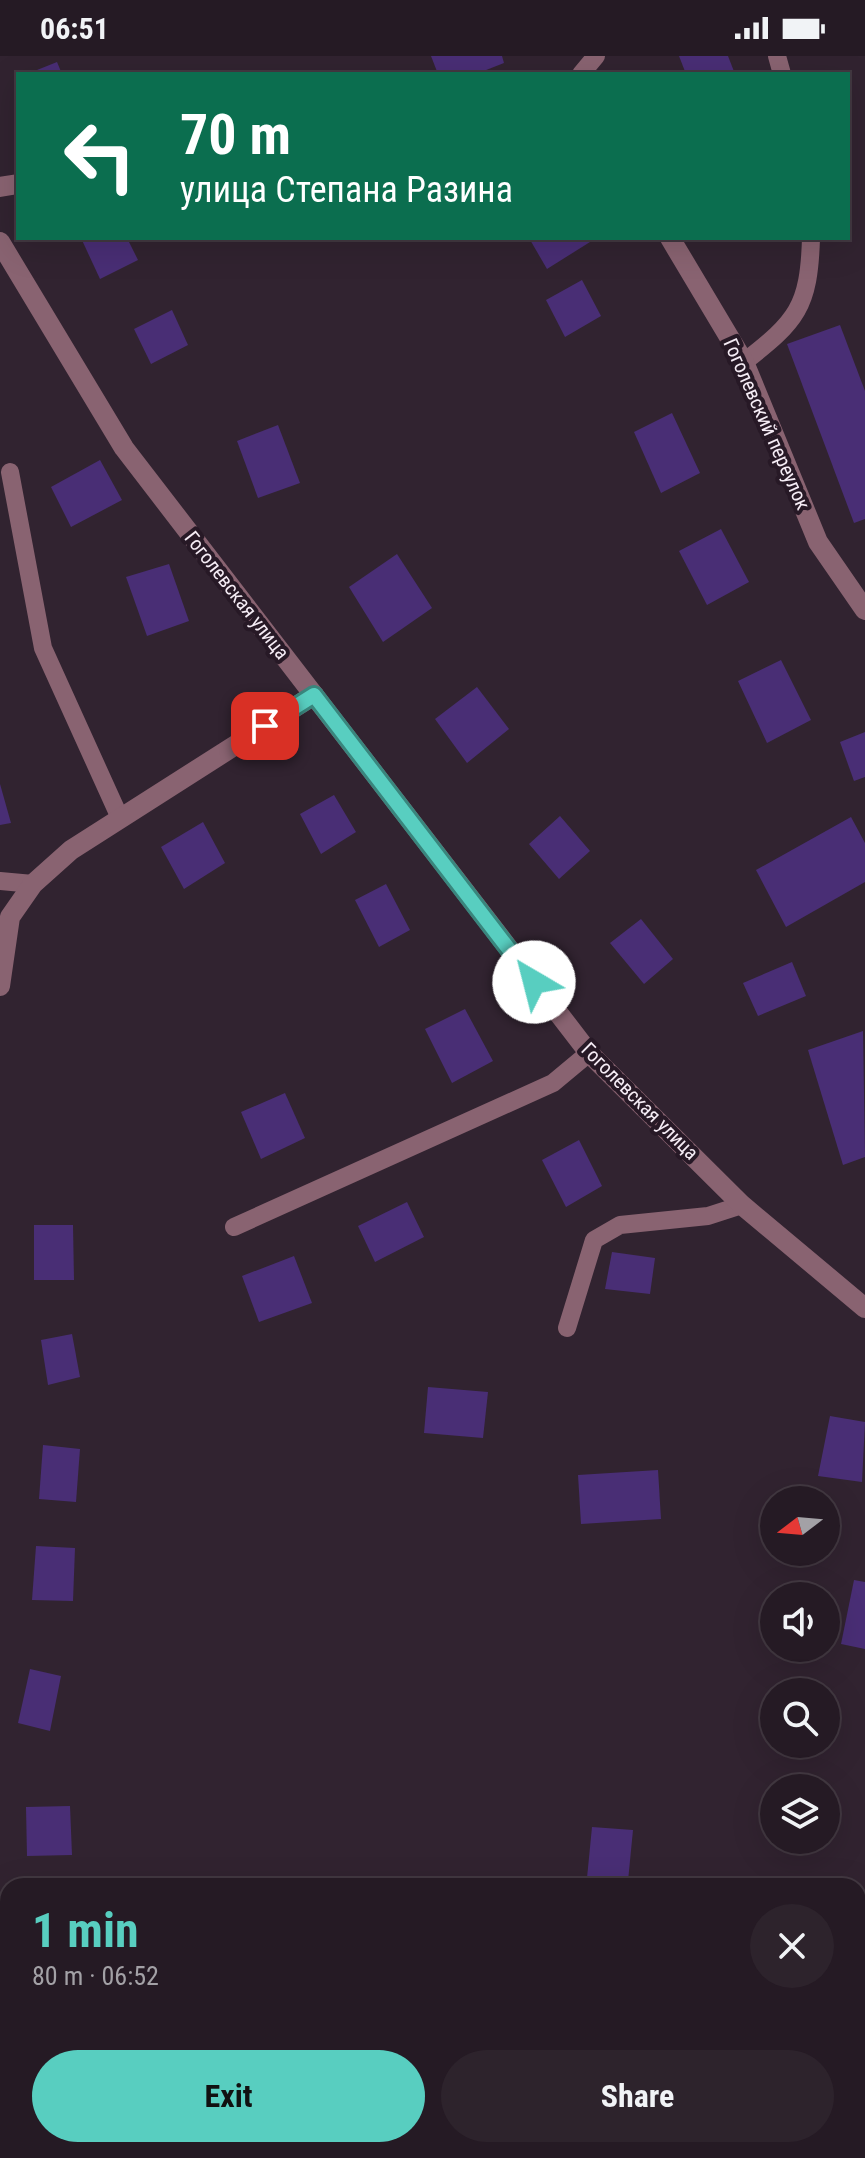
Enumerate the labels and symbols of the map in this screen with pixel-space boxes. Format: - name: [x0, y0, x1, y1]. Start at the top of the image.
- street label: Гоголевский переулок: [718, 335, 816, 514]
- street label: Гоголевская улица: [180, 526, 294, 664]
- pin: [231, 692, 299, 760]
- position arrow: [492, 940, 576, 1024]
- street label: Гоголевская улица: [576, 1037, 704, 1165]
- north arrow: [760, 1486, 840, 1566]

